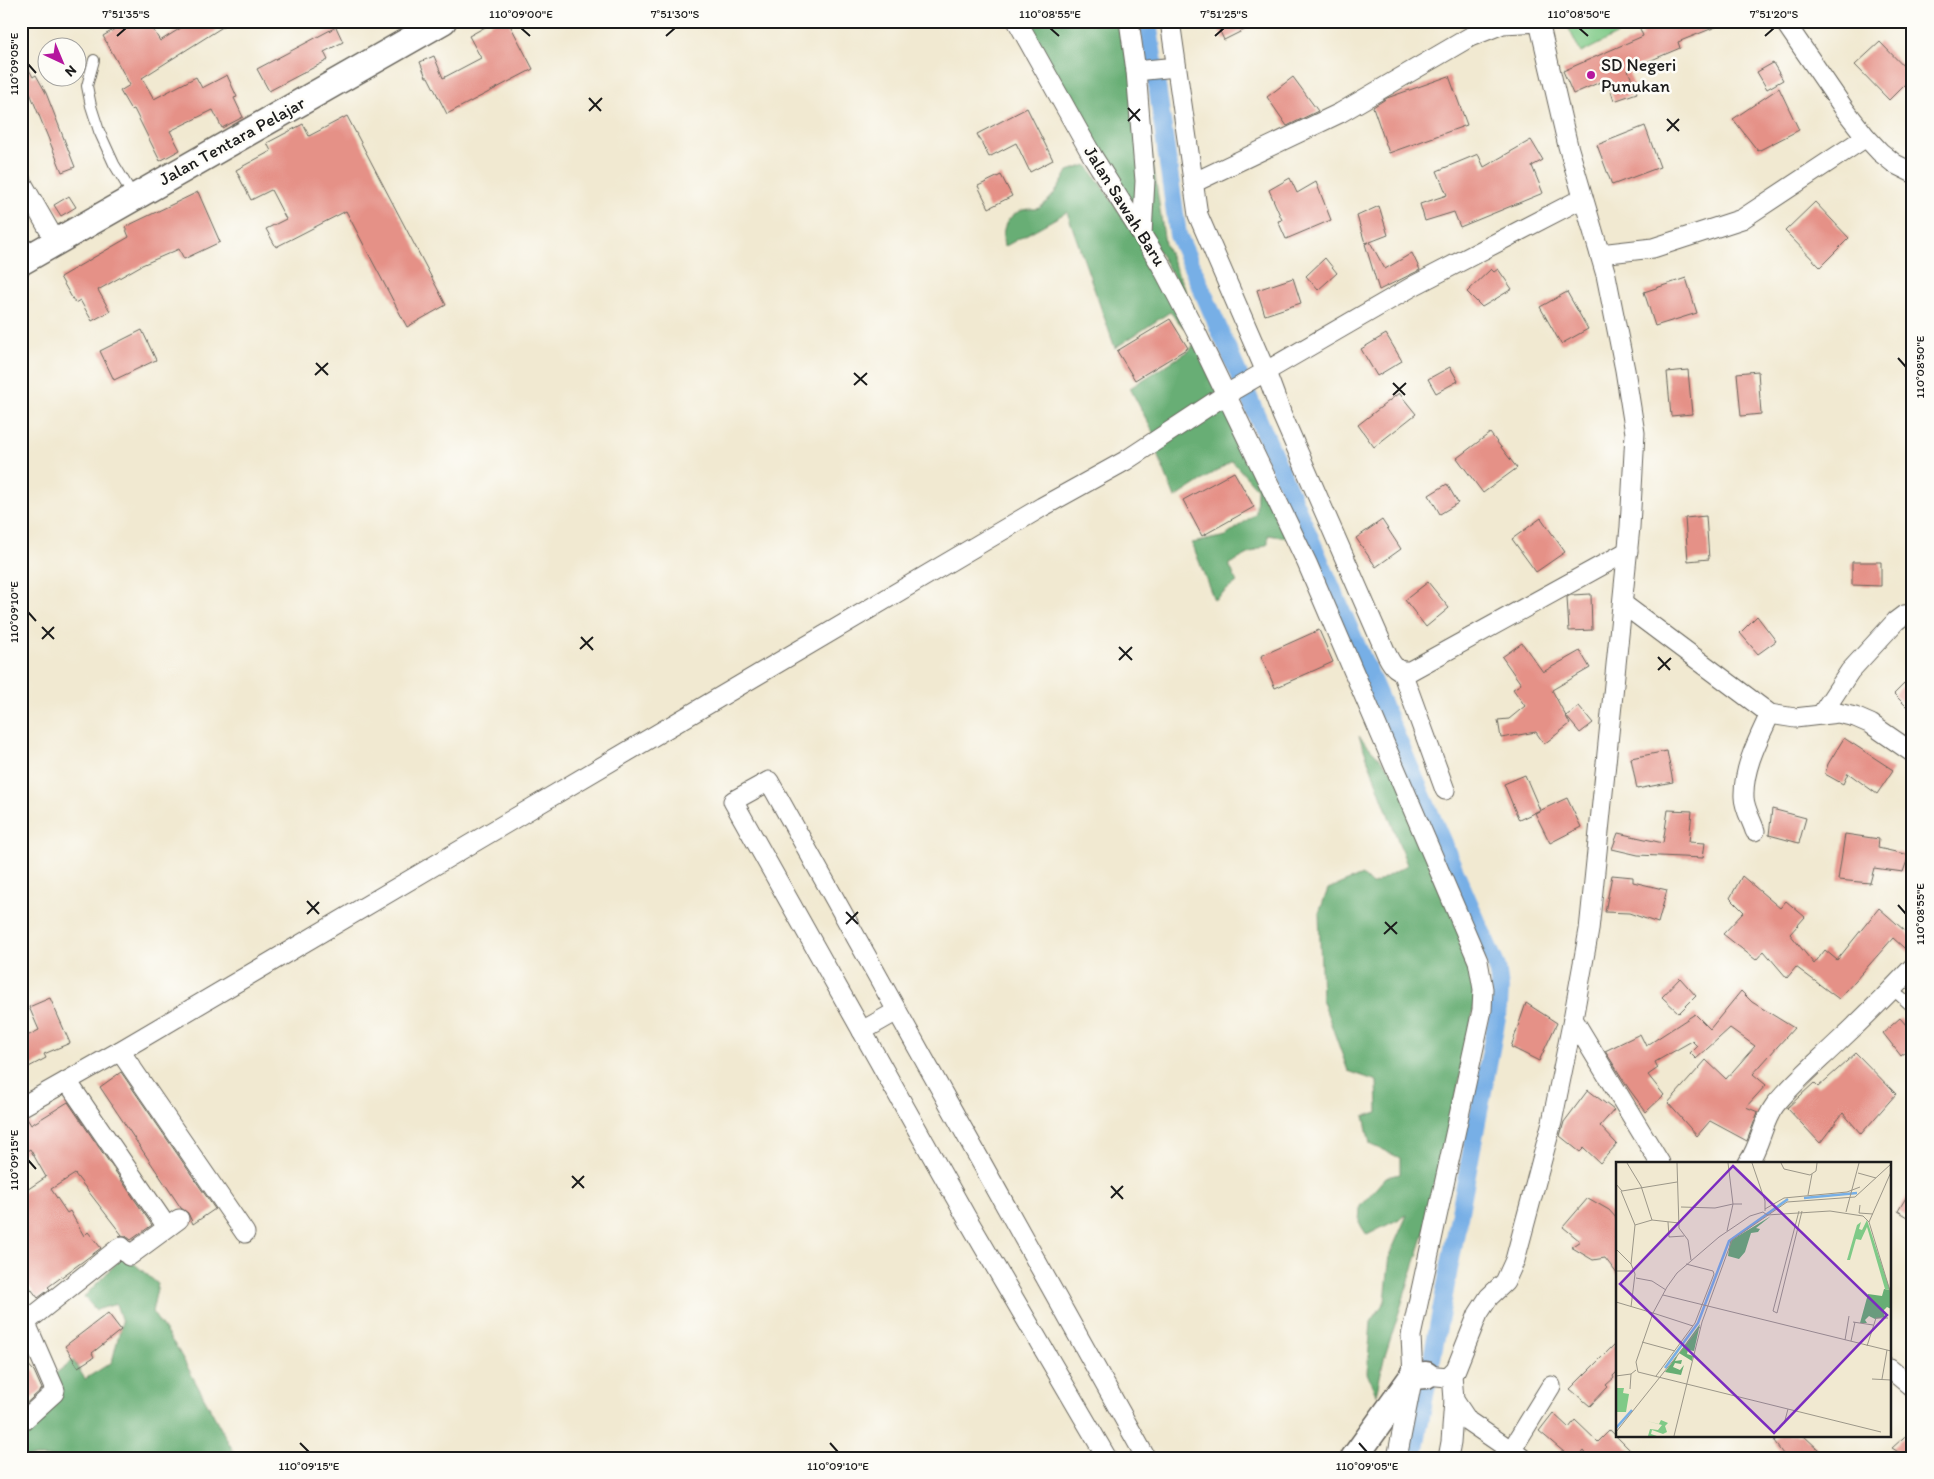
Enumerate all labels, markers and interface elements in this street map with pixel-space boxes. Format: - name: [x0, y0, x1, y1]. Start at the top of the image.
- text: 7°51'35"S: [102, 7, 150, 21]
- text: 110°09'00"E: [489, 7, 553, 21]
- text: 7°51'30"S: [651, 7, 700, 21]
- text: 110°08'55"E: [1019, 7, 1081, 21]
- text: 7°51'25"S: [1200, 7, 1248, 21]
- text: 110°08'50"E: [1548, 7, 1611, 21]
- text: 7°51'20"S: [1750, 7, 1798, 21]
- text: 110°09'05"E: [7, 32, 21, 95]
- north arrow: [38, 38, 88, 88]
- place label: SD Negeri Punukan: [1601, 54, 1676, 97]
- text: N: [61, 62, 80, 80]
- marker: SD Negeri Punukan: [1585, 69, 1597, 81]
- street label: Jalan Tentara Pelajar: [155, 92, 309, 190]
- street label: Jalan Sawah Baru: [1079, 142, 1171, 270]
- text: 110°08'50"E: [1913, 335, 1927, 398]
- text: 110°09'10"E: [7, 581, 21, 643]
- text: 110°08'55"E: [1913, 883, 1927, 945]
- text: 110°09'15"E: [7, 1129, 21, 1190]
- inset map: [1616, 1162, 1892, 1436]
- text: 110°09'15"E: [279, 1459, 340, 1473]
- text: 110°09'10"E: [807, 1459, 869, 1473]
- text: 110°09'05"E: [1336, 1459, 1399, 1473]

